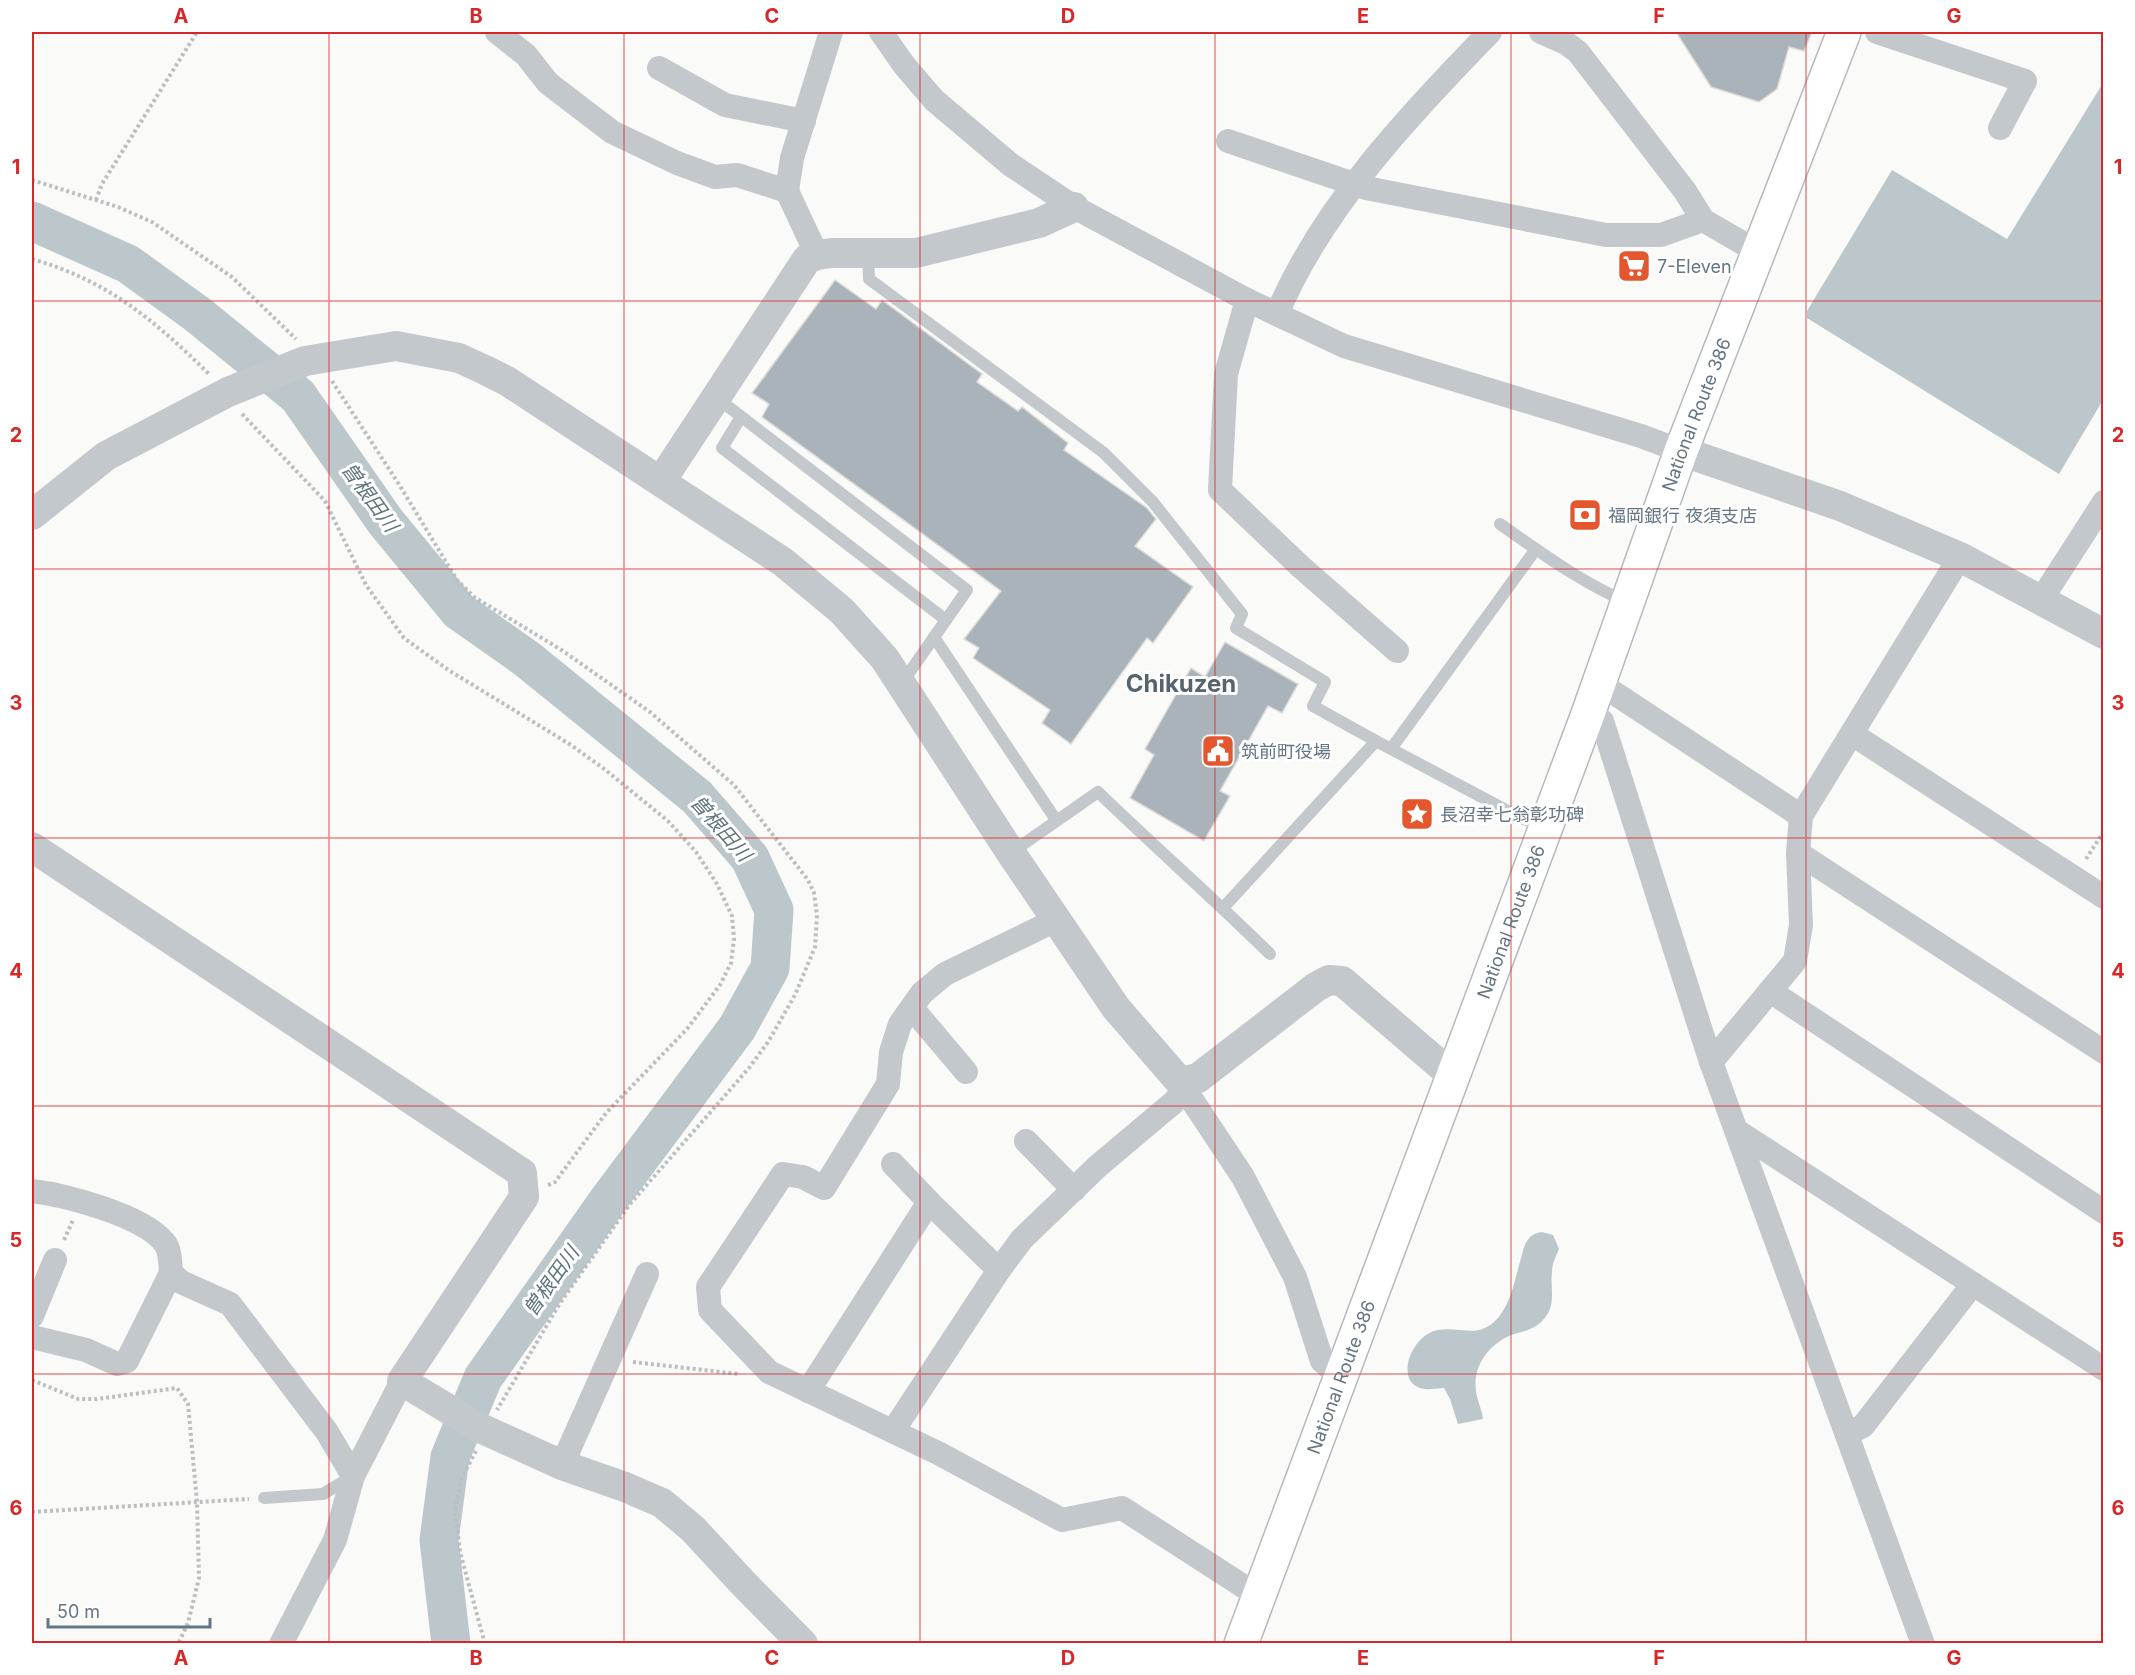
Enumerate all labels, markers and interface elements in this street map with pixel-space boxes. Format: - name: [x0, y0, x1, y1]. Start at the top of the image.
- text: A: [174, 4, 189, 28]
- text: B: [469, 4, 483, 28]
- text: C: [765, 4, 779, 28]
- text: D: [1061, 4, 1075, 28]
- text: E: [1357, 4, 1369, 28]
- text: F: [1653, 4, 1665, 28]
- text: G: [1946, 4, 1962, 28]
- text: 1: [12, 155, 20, 179]
- text: 1: [2114, 155, 2122, 179]
- supermarket icon: 7-Eleven: [1616, 248, 1652, 284]
- place label: 7-Eleven: [1657, 256, 1732, 277]
- street label: National Route 386: [1657, 335, 1735, 494]
- text: 2: [10, 423, 22, 447]
- text: 2: [2112, 423, 2124, 447]
- water label: 曽根田川: [337, 458, 404, 538]
- bank icon: 福岡銀行 夜須支店: [1567, 497, 1603, 533]
- place label: 福岡銀行 夜須支店: [1608, 505, 1757, 526]
- district label: Chikuzen: [1126, 669, 1236, 698]
- text: 3: [10, 691, 22, 715]
- text: 3: [2112, 691, 2124, 715]
- public building icon: 筑前町役場: [1200, 733, 1236, 769]
- place label: 筑前町役場: [1241, 741, 1331, 762]
- water label: 曽根田川: [686, 790, 758, 868]
- place icon: 長沼幸七翁彰功碑: [1399, 796, 1435, 832]
- place label: 長沼幸七翁彰功碑: [1440, 804, 1584, 825]
- street label: National Route 386: [1472, 842, 1549, 1001]
- text: 4: [9, 959, 23, 983]
- text: 4: [2111, 959, 2125, 983]
- text: 5: [10, 1228, 22, 1252]
- text: 5: [2112, 1228, 2124, 1252]
- water label: 曽根田川: [518, 1240, 585, 1321]
- street label: National Route 386: [1302, 1297, 1379, 1457]
- text: 6: [10, 1496, 23, 1520]
- text: 6: [2112, 1496, 2125, 1520]
- scale bar: [48, 1591, 210, 1629]
- text: 50 m: [57, 1601, 100, 1622]
- text: A: [174, 1646, 189, 1670]
- text: B: [469, 1646, 483, 1670]
- text: C: [765, 1646, 779, 1670]
- text: D: [1061, 1646, 1075, 1670]
- text: E: [1357, 1646, 1369, 1670]
- text: F: [1653, 1646, 1665, 1670]
- text: G: [1946, 1646, 1962, 1670]

